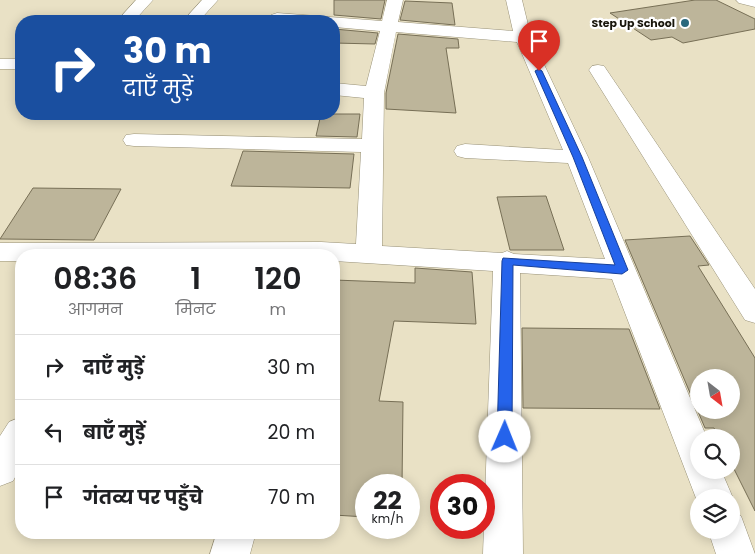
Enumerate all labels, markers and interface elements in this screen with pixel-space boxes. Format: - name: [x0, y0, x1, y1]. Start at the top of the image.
- place label: Step Up School: [592, 15, 675, 31]
- marker: Step Up School: [679, 17, 691, 29]
- pin: [518, 20, 560, 71]
- text: 30 m: [123, 26, 211, 75]
- icon: arrive: [525, 27, 553, 55]
- icon: right: [40, 35, 105, 100]
- text: दाएँ मुड़ें: [123, 73, 193, 104]
- text: 08:36: [53, 257, 137, 300]
- text: 1: [190, 257, 201, 300]
- text: 120: [254, 257, 302, 300]
- text: आगमन: [68, 298, 123, 321]
- text: मिनट: [175, 298, 216, 321]
- text: m: [270, 298, 286, 321]
- icon: right: [40, 353, 68, 381]
- text: दाएँ मुड़ें: [83, 354, 144, 381]
- text: 30 m: [267, 354, 315, 381]
- north arrow: [690, 369, 740, 419]
- map controls: [690, 369, 740, 539]
- position arrow: [478, 410, 530, 462]
- icon: left: [40, 418, 68, 446]
- text: बाएँ मुड़ें: [83, 419, 145, 446]
- text: 20 m: [267, 419, 315, 446]
- button: search: [690, 429, 740, 479]
- speed limit sign: 30: [430, 474, 495, 539]
- icon: arrive: [40, 483, 68, 511]
- text: 22: [373, 483, 402, 518]
- text: गंतव्य पर पहुँचे: [83, 484, 203, 511]
- text: 70 m: [268, 484, 315, 511]
- button: layers: [690, 489, 740, 539]
- text: km/h: [372, 510, 403, 527]

